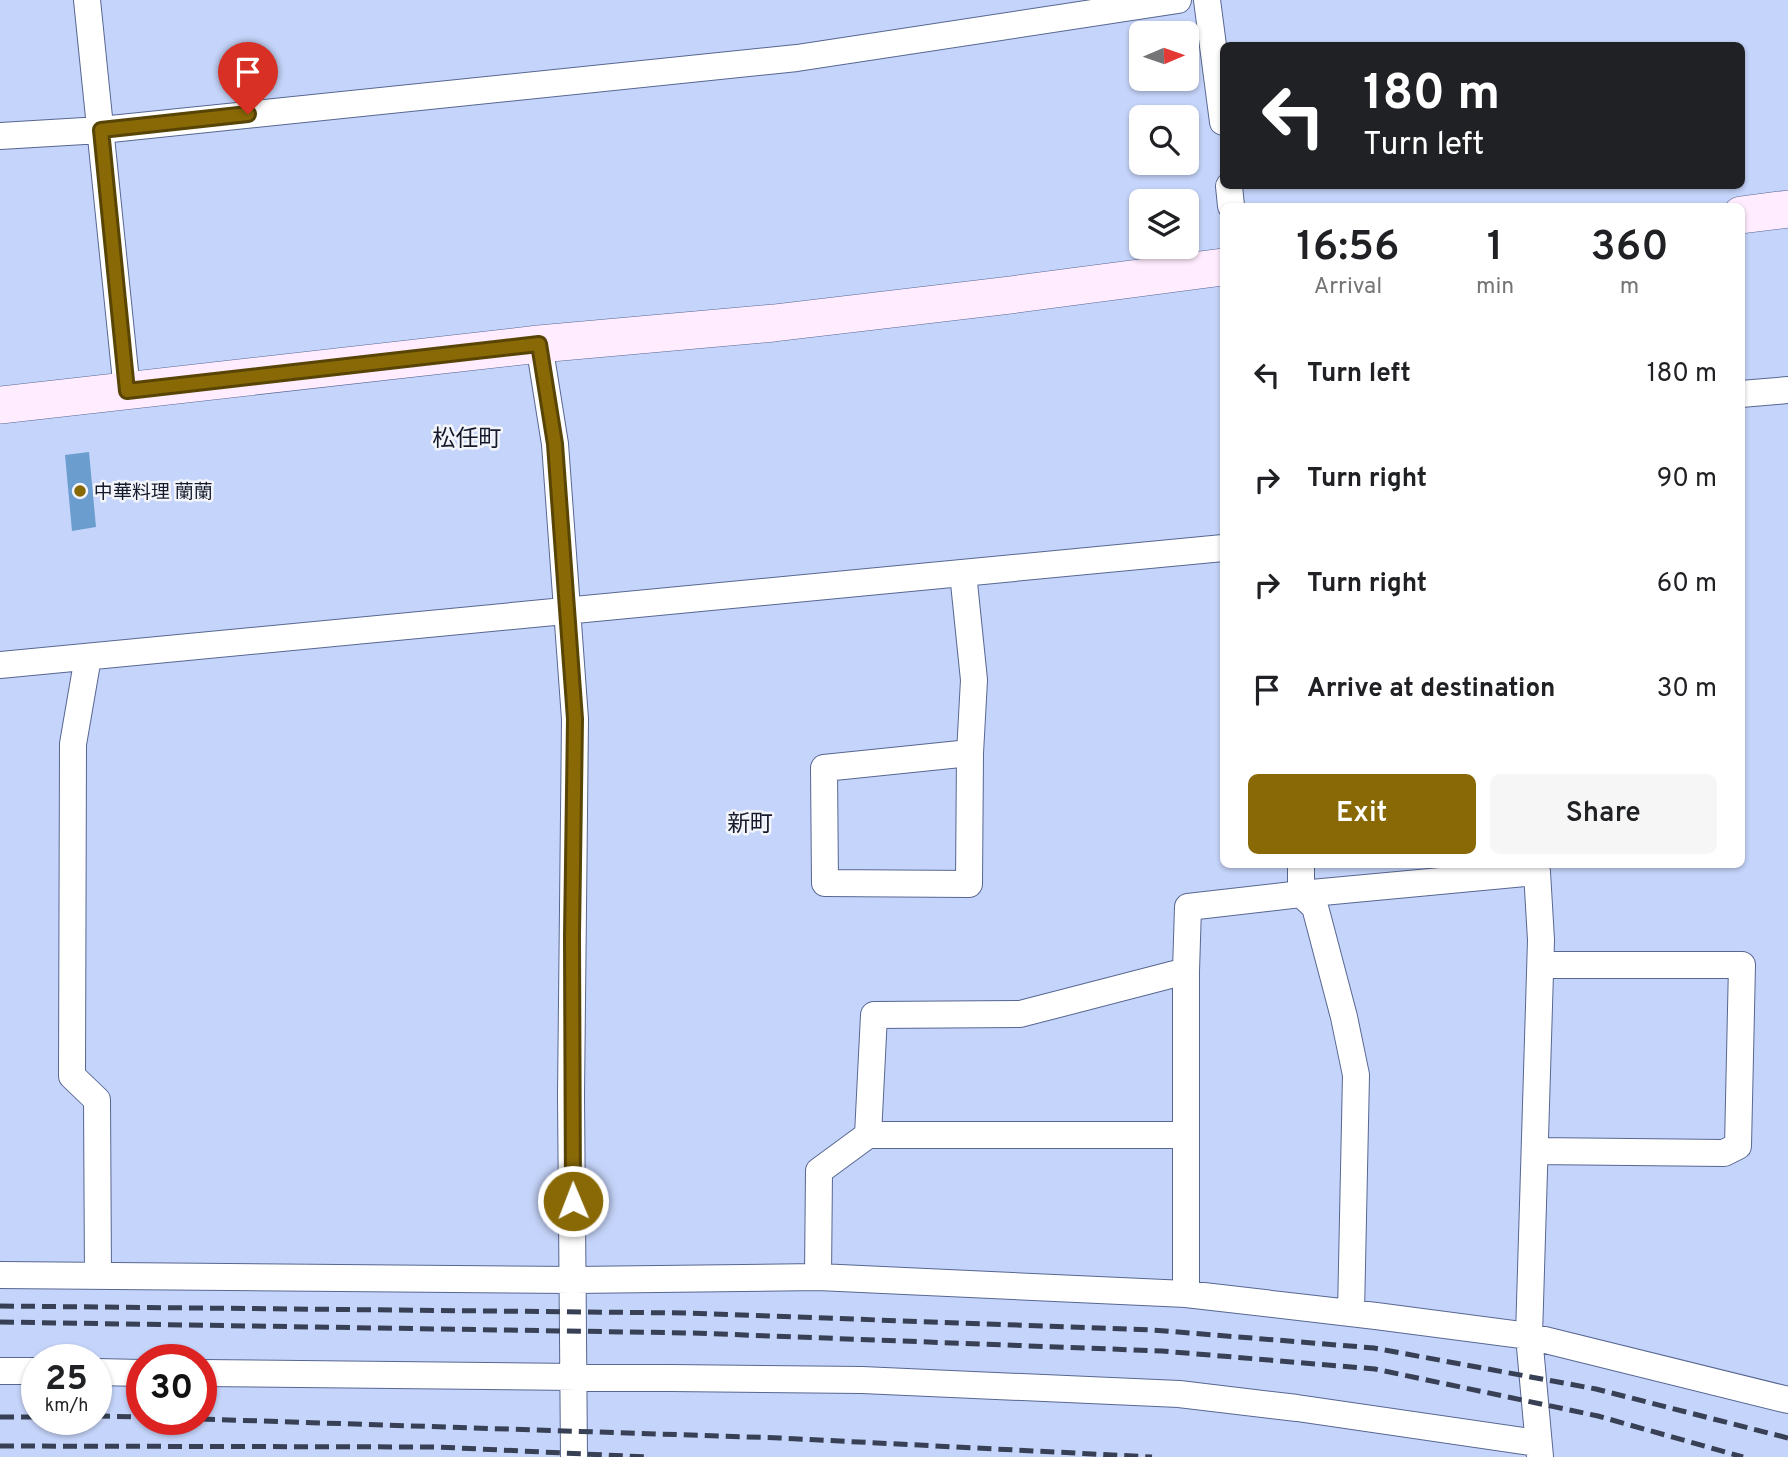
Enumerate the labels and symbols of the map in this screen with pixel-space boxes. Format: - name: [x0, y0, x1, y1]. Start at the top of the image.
- north arrow: [1129, 21, 1199, 91]
- pin: [218, 42, 278, 114]
- district label: 松任町: [433, 426, 502, 455]
- place label: 中華料理 蘭蘭: [94, 481, 212, 505]
- marker: 中華料理 蘭蘭: [72, 483, 88, 499]
- district label: 新町: [727, 811, 773, 840]
- position arrow: [536, 1164, 610, 1238]
- speed limit sign: 30: [126, 1344, 217, 1435]

